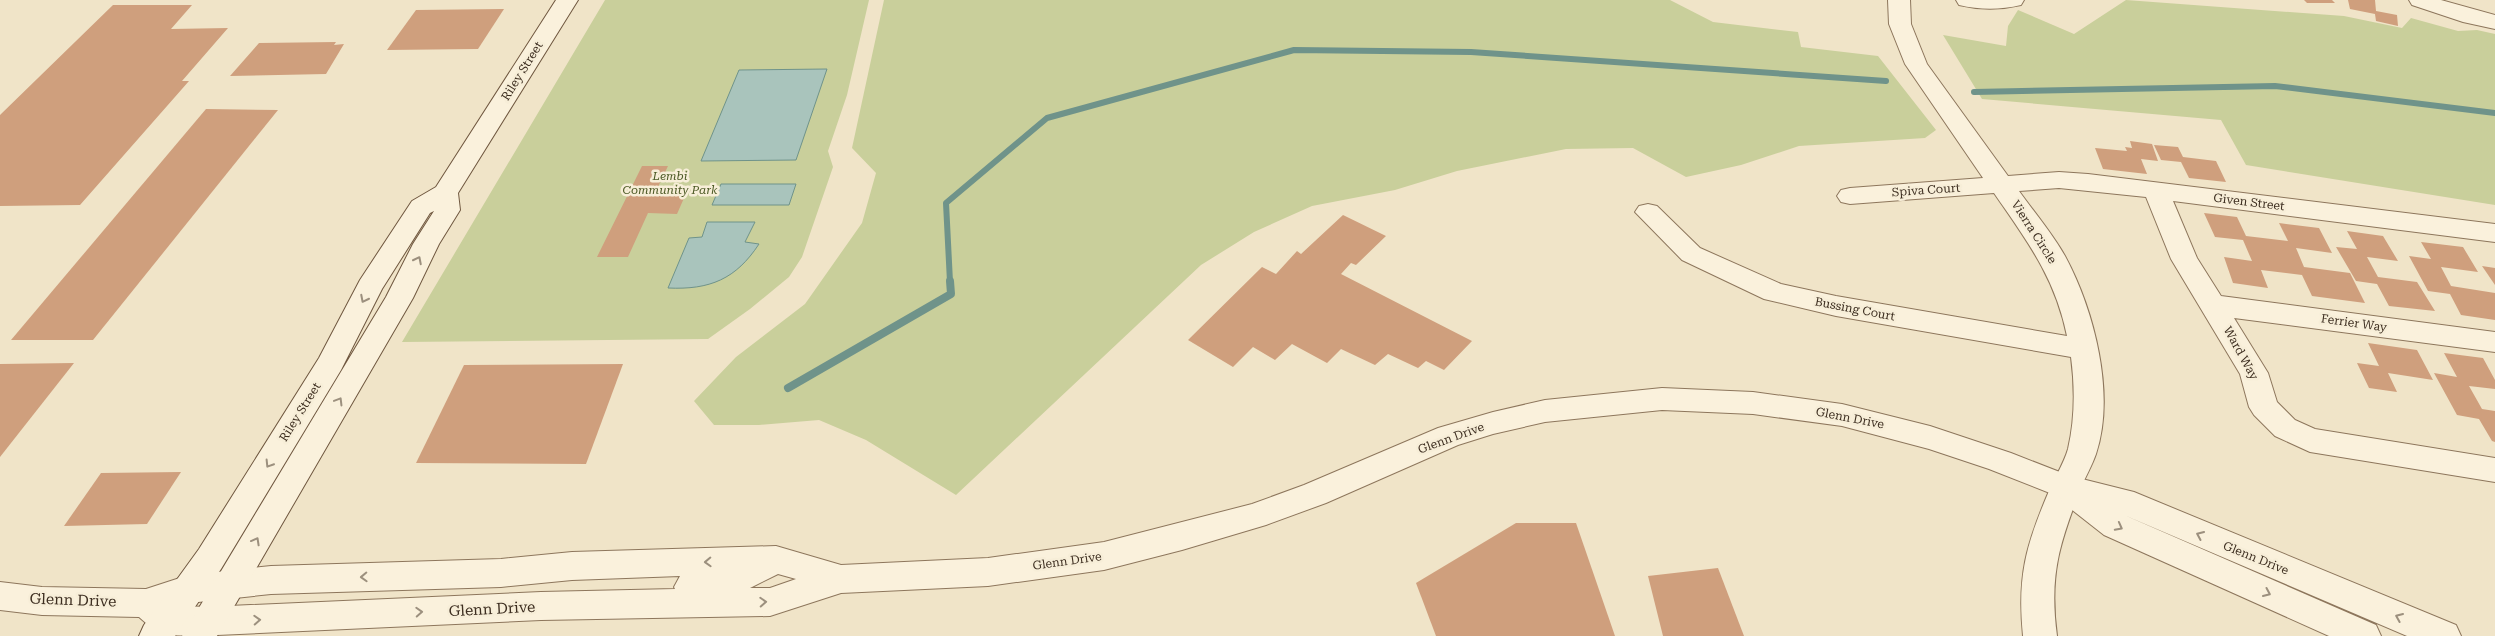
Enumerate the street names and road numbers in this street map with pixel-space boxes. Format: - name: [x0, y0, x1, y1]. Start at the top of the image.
- street label: Riley Street: [498, 38, 546, 103]
- street label: Spiva Court: [1891, 181, 1961, 199]
- street label: Given Street: [2213, 191, 2286, 213]
- street label: Vierra Circle: [2008, 198, 2060, 267]
- street label: Bussing Court: [1814, 294, 1897, 324]
- street label: Ferrier Way: [2320, 311, 2389, 335]
- street label: Ward Way: [2221, 324, 2262, 383]
- street label: Riley Street: [276, 379, 324, 444]
- street label: Glenn Drive: [1815, 405, 1886, 432]
- street label: Glenn Drive: [1416, 419, 1486, 456]
- street label: Glenn Drive: [2221, 539, 2291, 578]
- street label: Glenn Drive: [1032, 549, 1103, 573]
- street label: Glenn Drive: [29, 589, 117, 611]
- street label: Glenn Drive: [448, 598, 536, 620]

